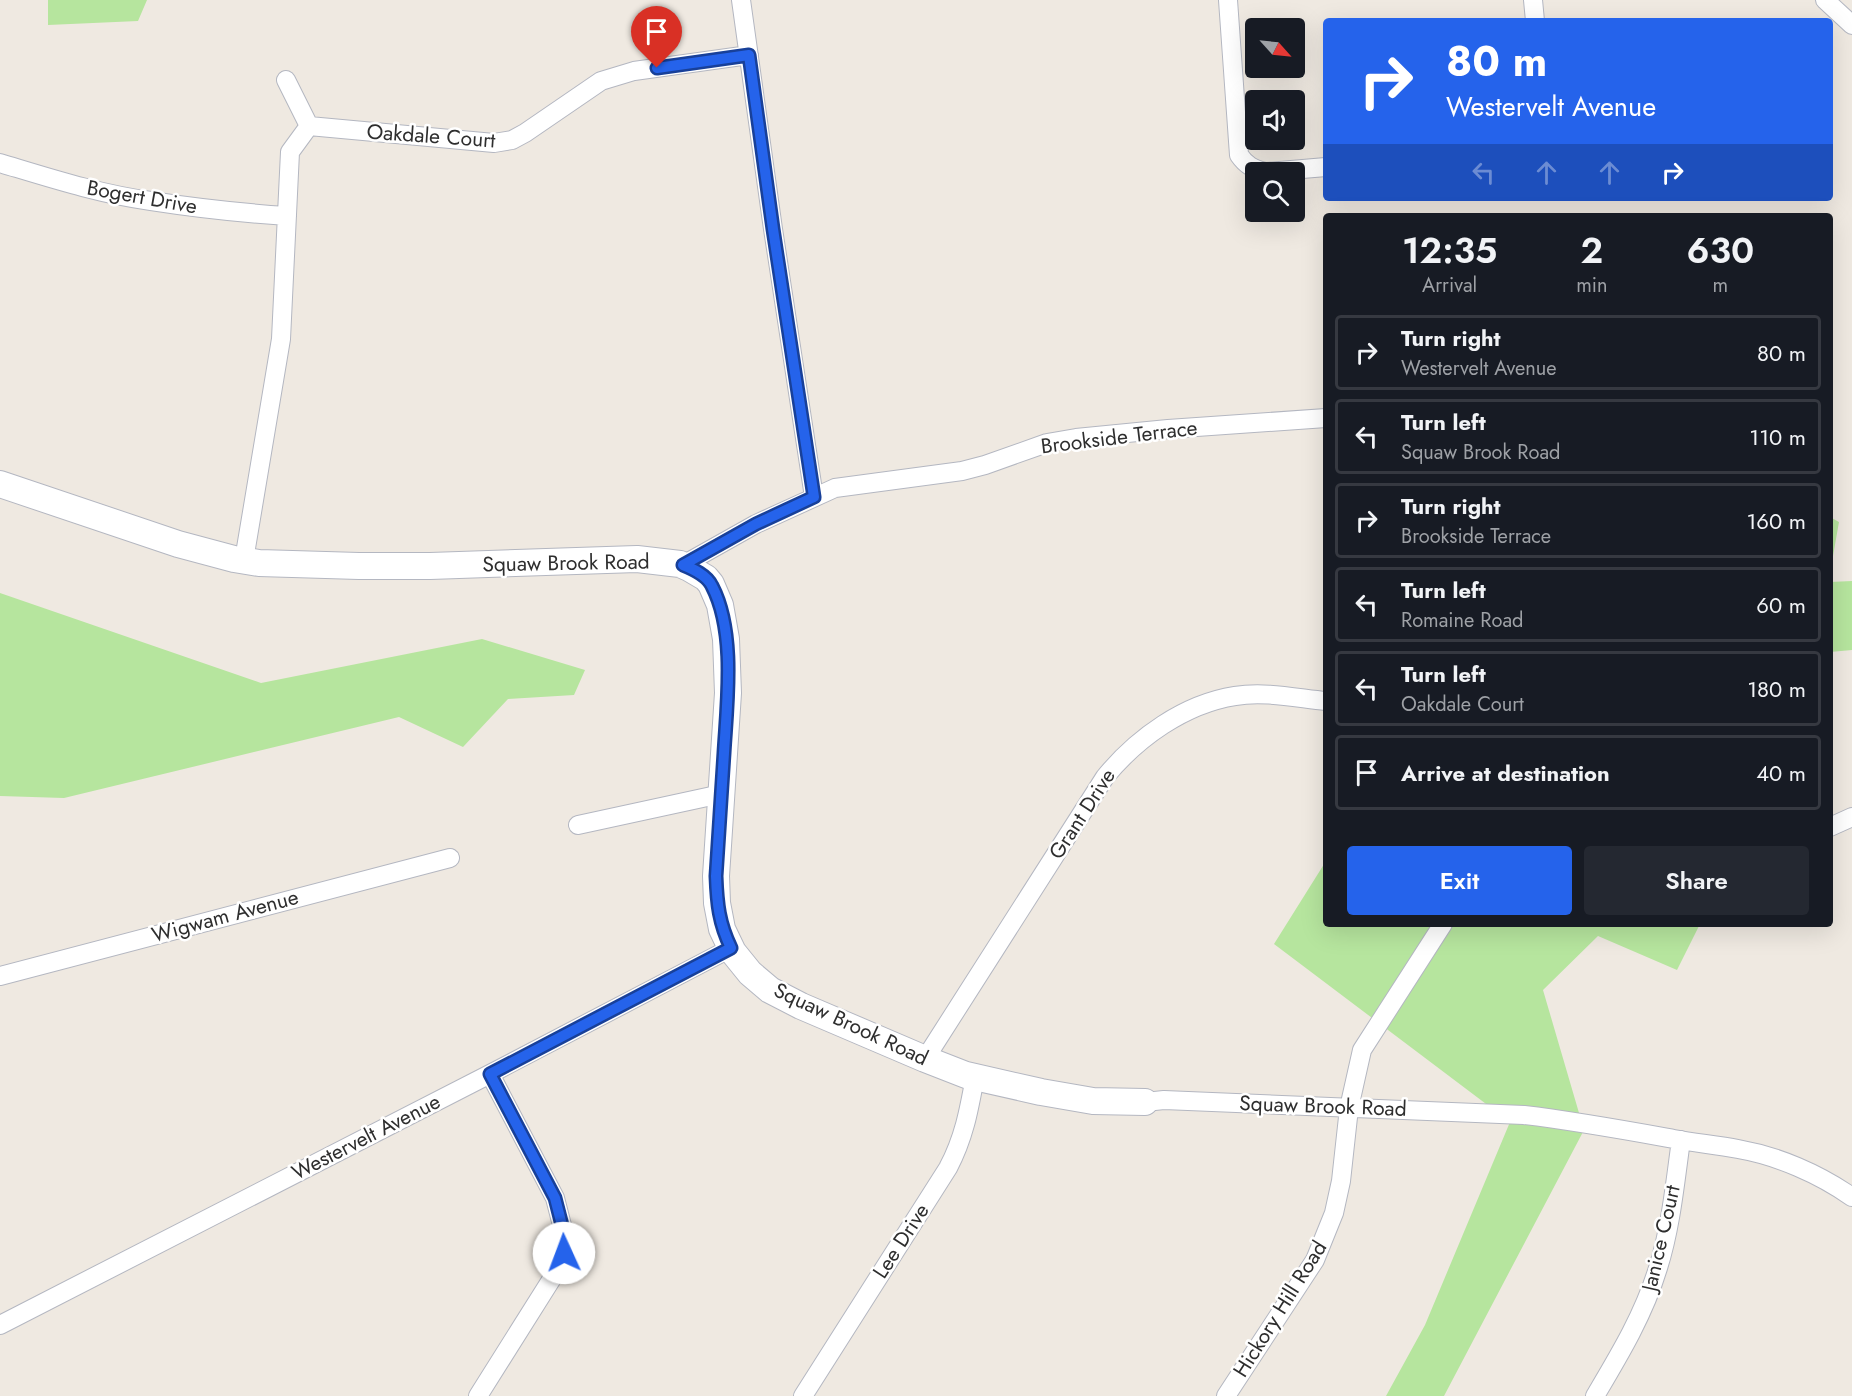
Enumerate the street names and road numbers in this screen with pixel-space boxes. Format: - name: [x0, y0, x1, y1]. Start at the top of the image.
- street label: Oakdale Court: [366, 117, 496, 155]
- street label: Bogert Drive: [85, 173, 200, 221]
- street label: Brookside Terrace: [1039, 412, 1199, 461]
- street label: Squaw Brook Road: [482, 547, 650, 579]
- street label: Grant Drive: [1041, 763, 1123, 865]
- street label: Wigwam Avenue: [148, 882, 302, 950]
- street label: Squaw Brook Road: [769, 975, 933, 1073]
- street label: Westervelt Avenue: [286, 1086, 446, 1187]
- street label: Squaw Brook Road: [1239, 1088, 1407, 1124]
- street label: Janice Court: [1634, 1182, 1688, 1297]
- street label: Lee Drive: [866, 1197, 937, 1284]
- street label: Hickory Hill Road: [1226, 1235, 1334, 1383]

